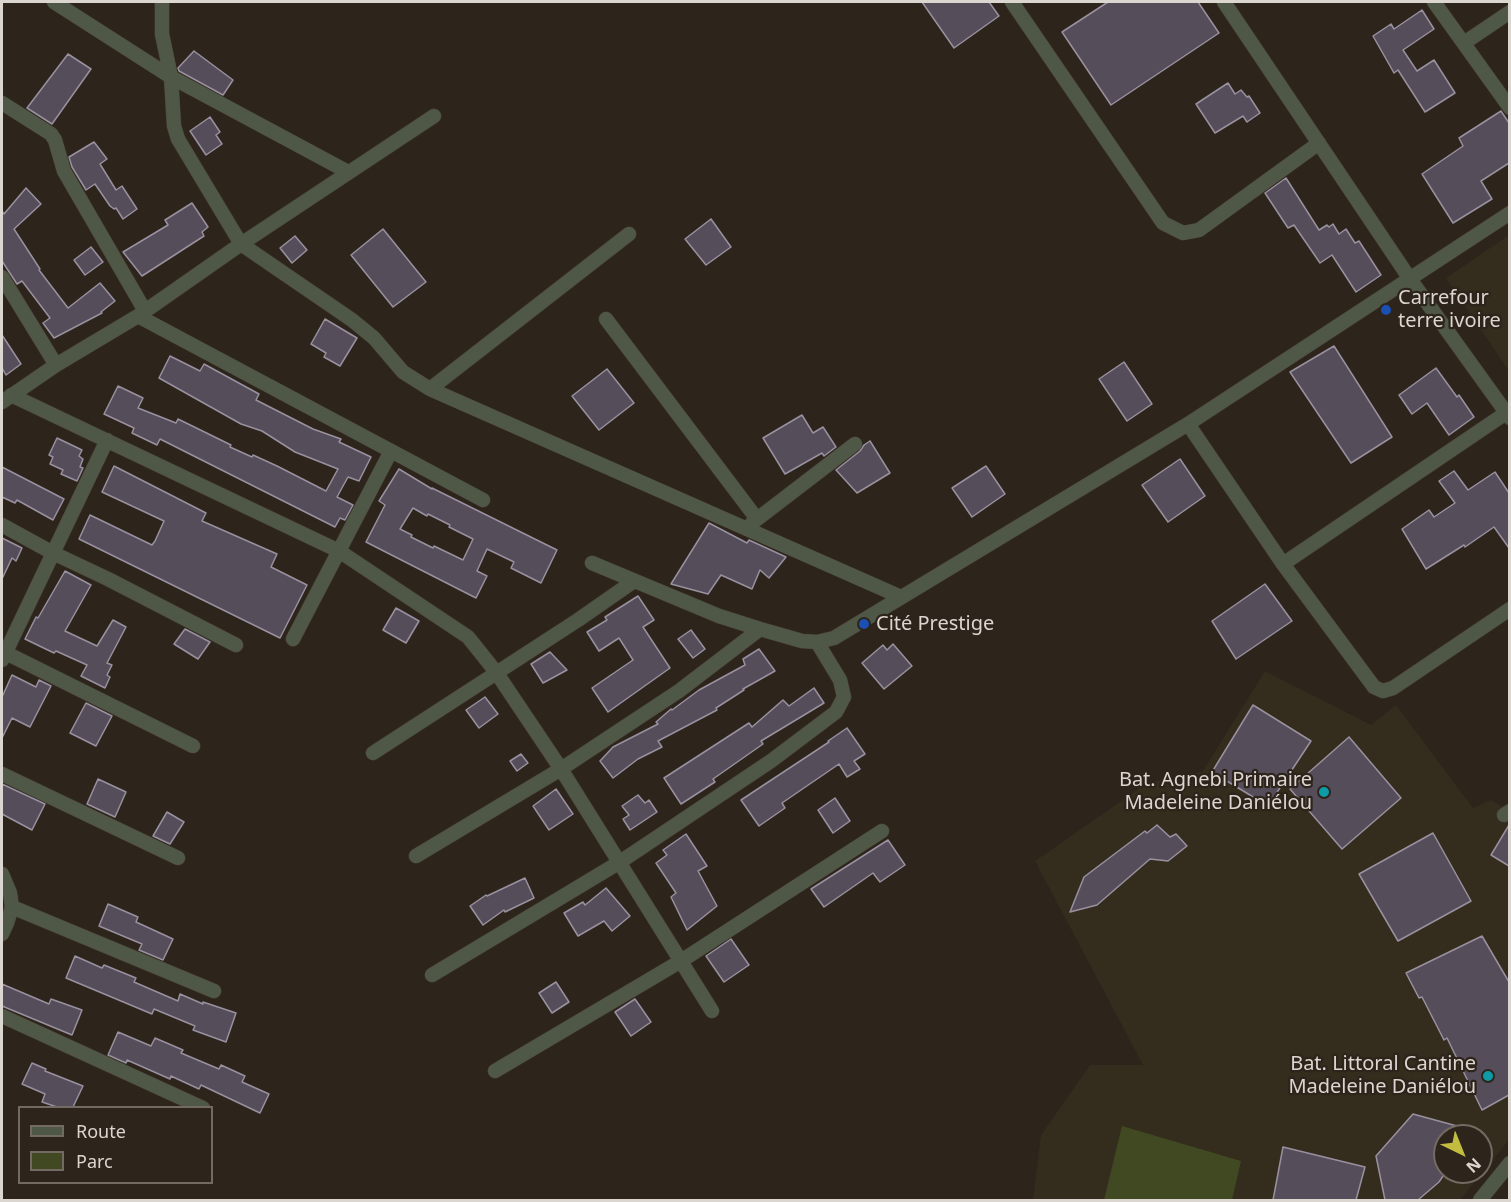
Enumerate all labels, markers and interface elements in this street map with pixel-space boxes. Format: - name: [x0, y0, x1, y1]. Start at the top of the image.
- place label: Carrefour terre ivoire: [1398, 286, 1501, 333]
- marker: Carrefour terre ivoire: [1379, 303, 1393, 317]
- place label: Cité Prestige: [876, 612, 994, 636]
- marker: Cité Prestige: [857, 617, 871, 631]
- place label: Bat. Agnebi Primaire Madeleine Daniélou: [1119, 768, 1312, 815]
- marker: Bat. Agnebi Primaire Madeleine Daniélou: [1317, 785, 1331, 799]
- place label: Bat. Littoral Cantine Madeleine Daniélou: [1288, 1052, 1476, 1099]
- marker: Bat. Littoral Cantine Madeleine Daniélou: [1481, 1069, 1495, 1083]
- legend: [18, 1106, 213, 1184]
- text: Route: [76, 1119, 126, 1143]
- north arrow: [1433, 1124, 1493, 1184]
- text: Parc: [76, 1149, 113, 1173]
- text: N: [1462, 1153, 1486, 1178]

